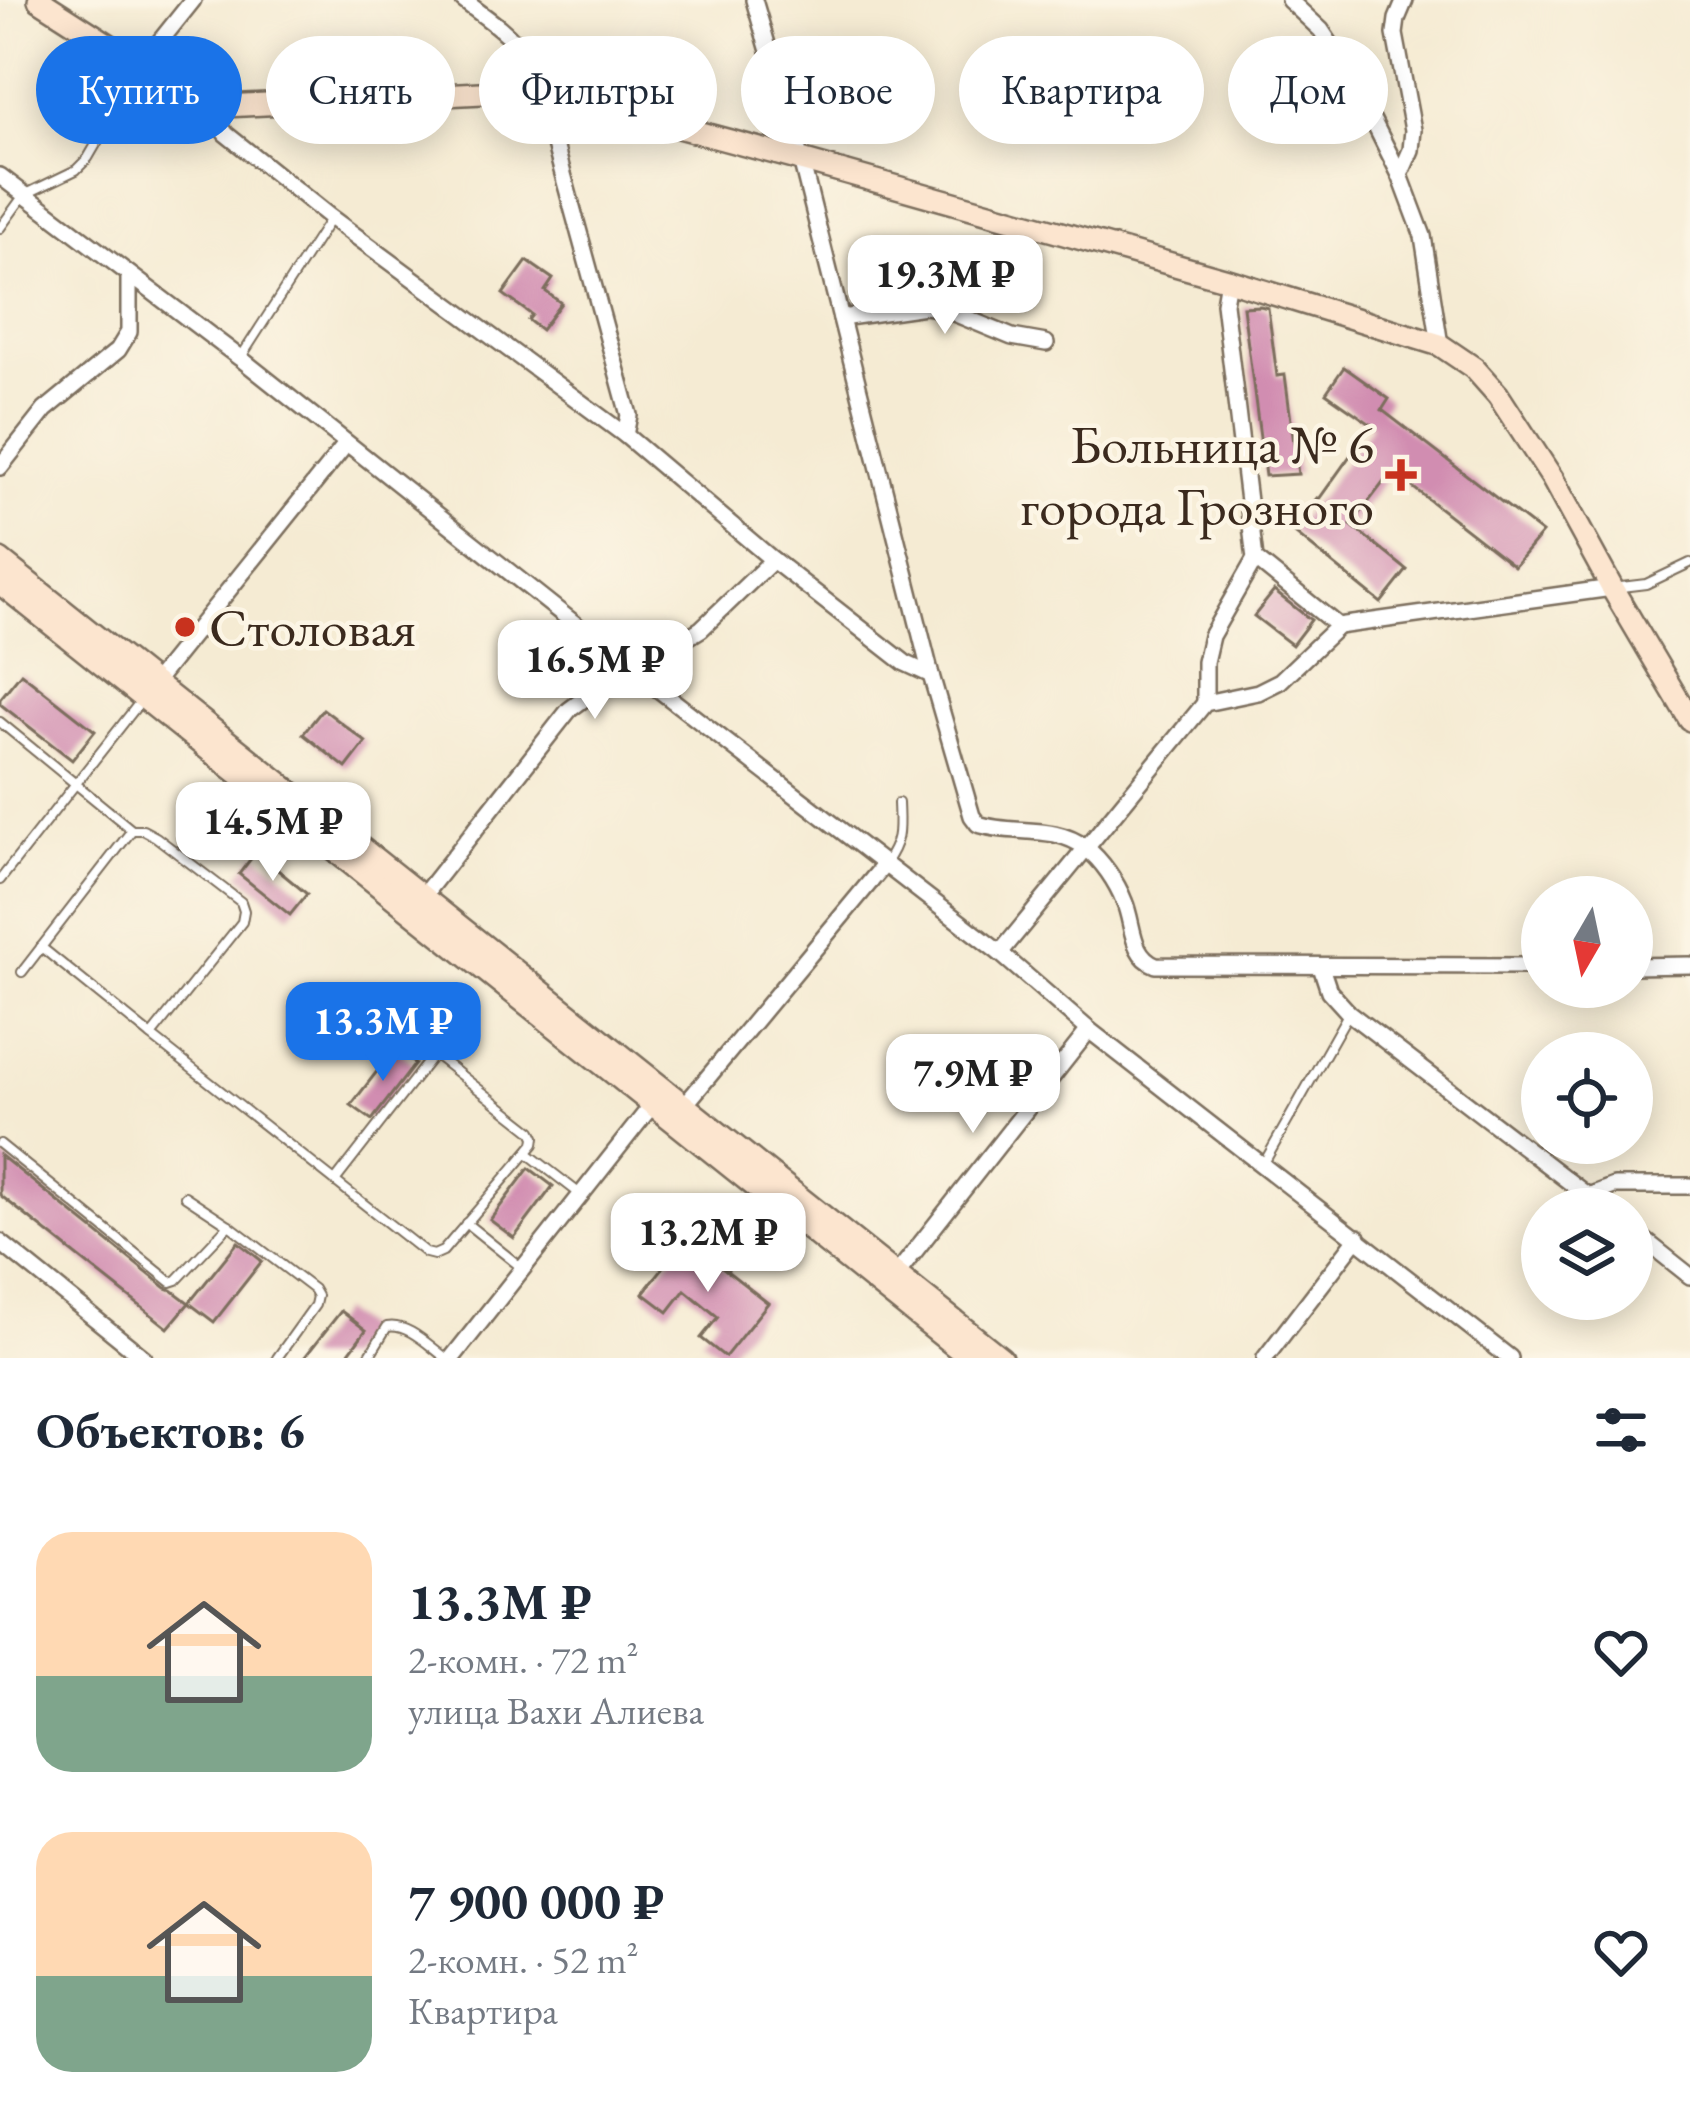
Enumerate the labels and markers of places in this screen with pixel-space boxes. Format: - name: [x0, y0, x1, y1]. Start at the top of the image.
- pin: 19.3M ₽: [834, 235, 1056, 337]
- place label: Больница № 6 города Грозного: [1020, 409, 1374, 541]
- marker: Больница № 6 города Грозного: [1385, 459, 1417, 491]
- place label: Столовая: [209, 592, 416, 662]
- marker: Столовая: [172, 614, 198, 640]
- pin: 16.5M ₽: [484, 620, 706, 722]
- pin: 14.5M ₽: [162, 782, 384, 884]
- pin: 13.3M ₽: [272, 982, 494, 1084]
- pin: 7.9M ₽: [875, 1034, 1071, 1136]
- pin: 13.2M ₽: [597, 1193, 819, 1295]

